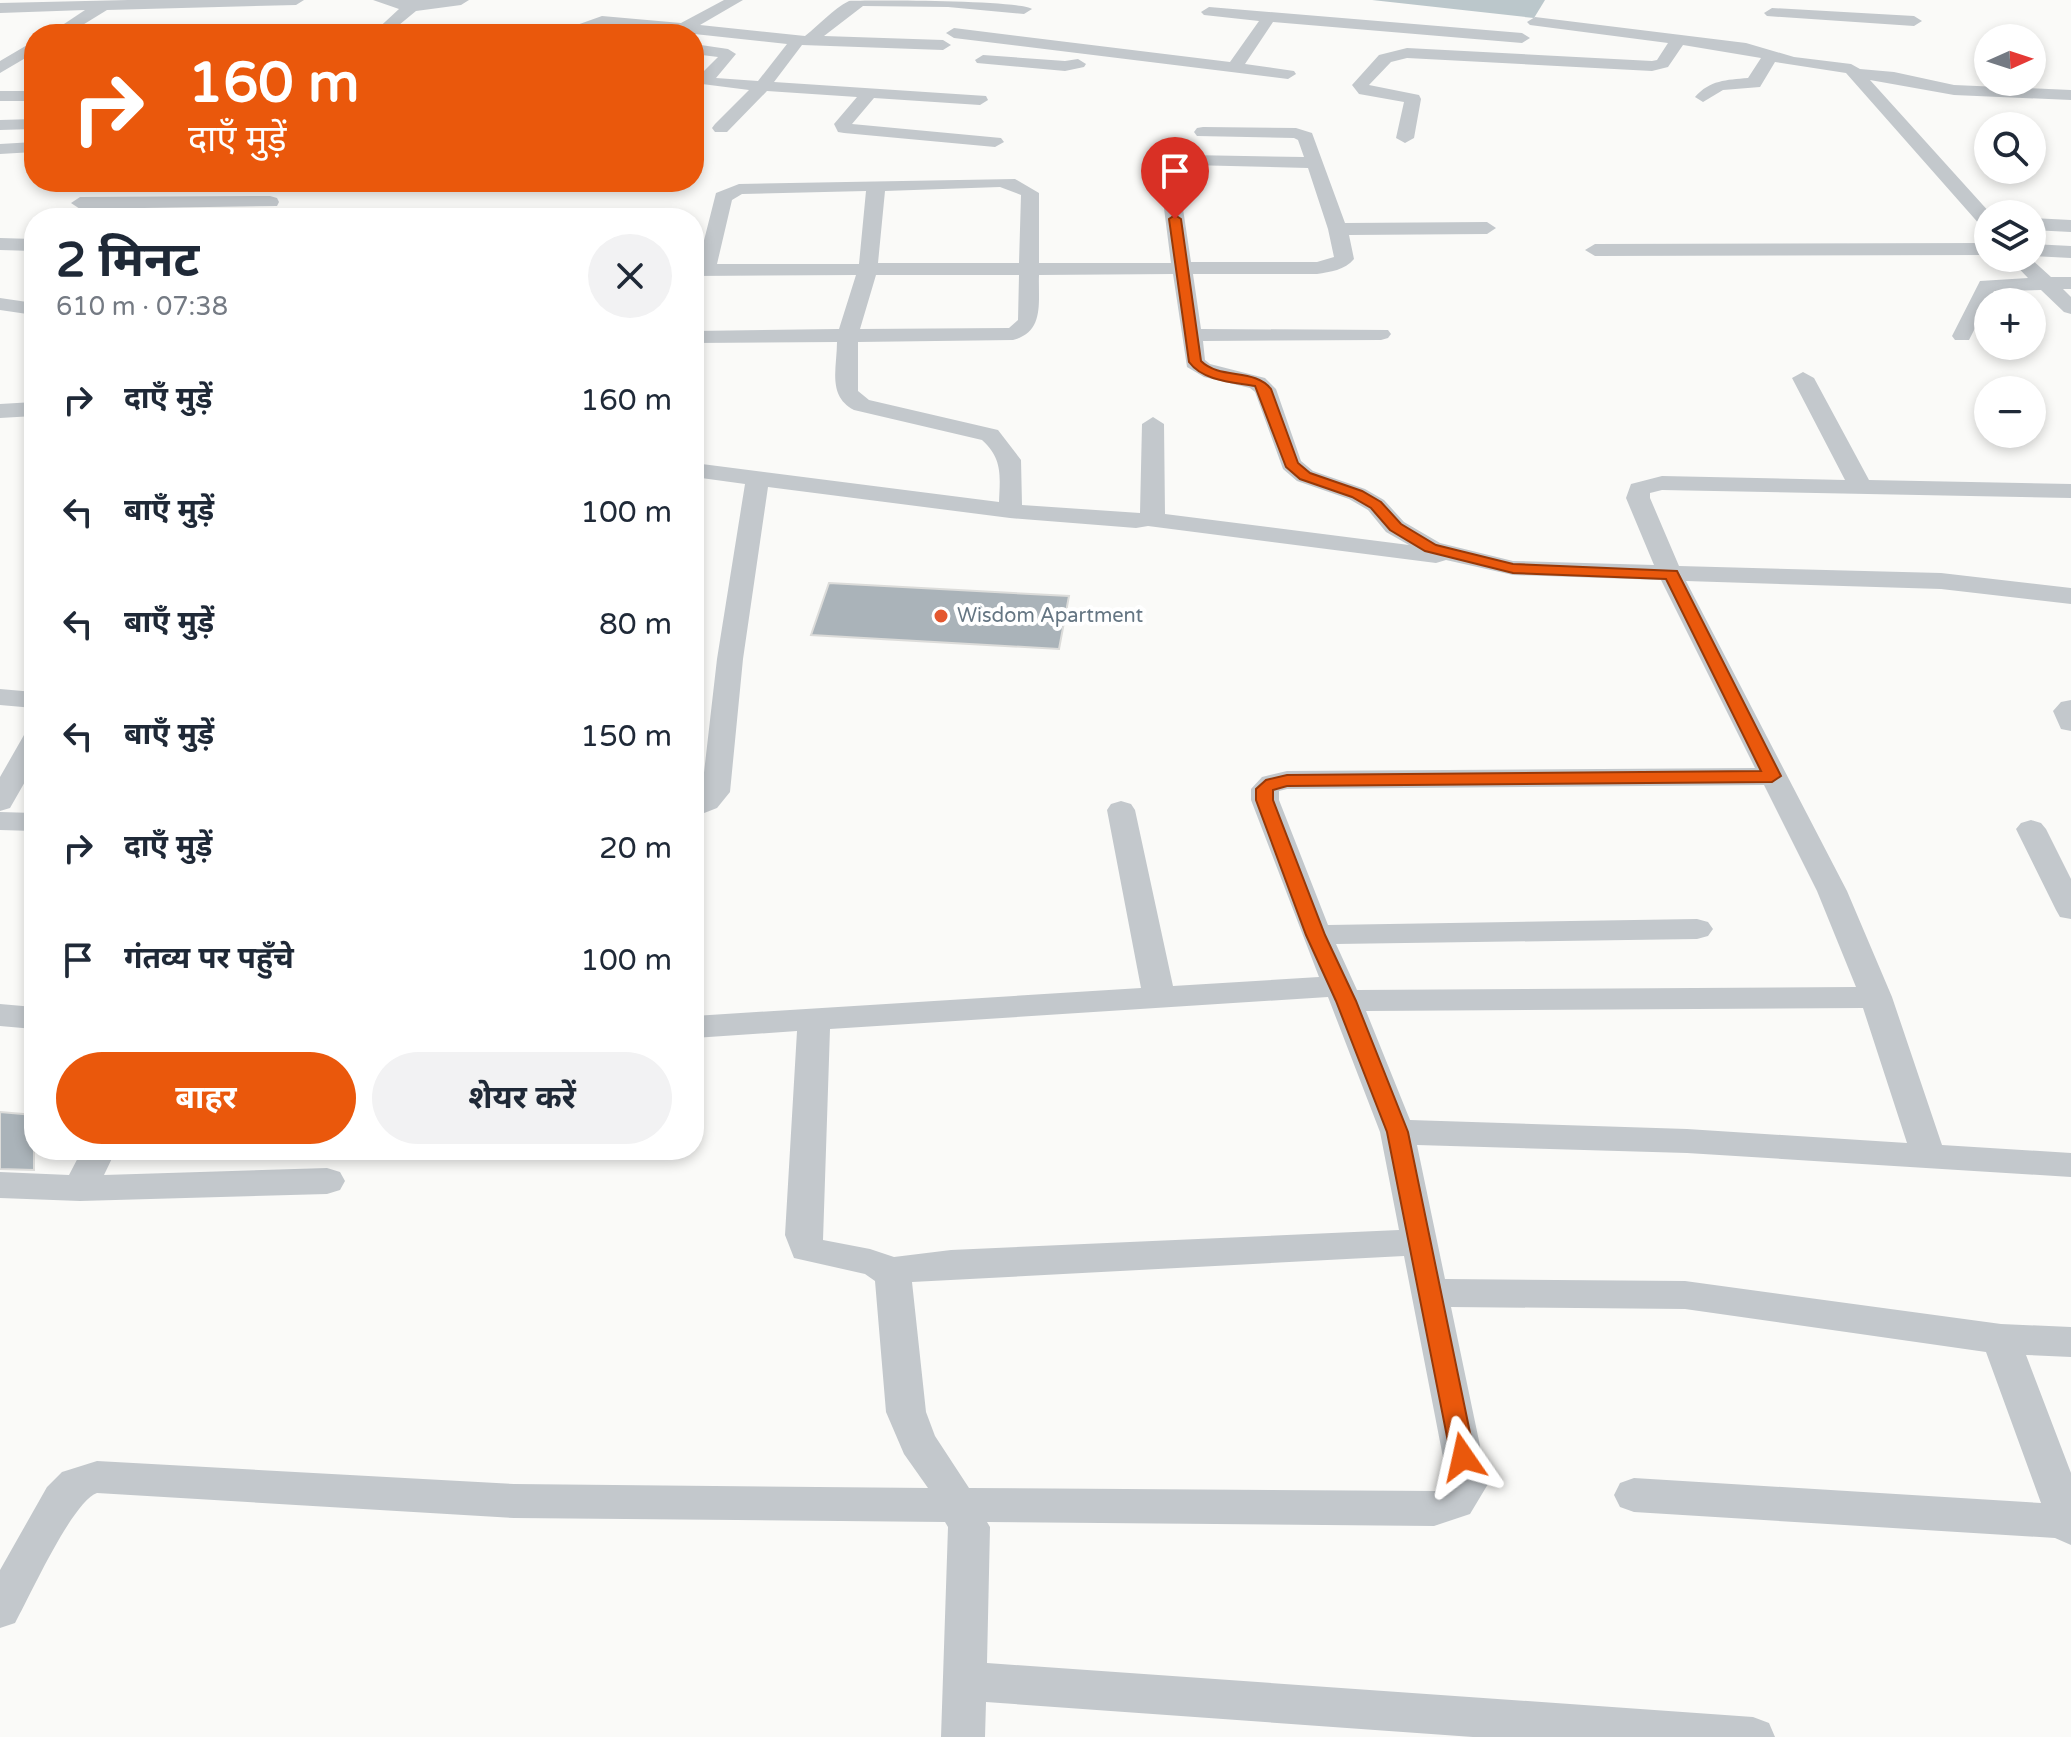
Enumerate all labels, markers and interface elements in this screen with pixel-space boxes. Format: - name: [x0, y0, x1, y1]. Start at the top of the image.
- north arrow: [1974, 24, 2046, 96]
- map controls: [1974, 24, 2046, 448]
- text: 160 m: [188, 50, 359, 117]
- icon: right: [56, 56, 160, 160]
- button: search: [1974, 112, 2046, 184]
- text: दाएँ मुड़ें: [188, 118, 287, 161]
- pin: [1141, 137, 1209, 219]
- icon: arrive: [1153, 149, 1197, 193]
- button: layers: [1974, 200, 2046, 272]
- text: 2 मिनट: [56, 232, 199, 290]
- button: close: [588, 234, 672, 318]
- button: +: [1974, 288, 2046, 360]
- text: 610 m · 07:38: [56, 291, 228, 322]
- button: −: [1974, 376, 2046, 448]
- icon: right: [56, 378, 100, 422]
- text: दाएँ मुड़ें: [124, 380, 212, 417]
- text: 160 m: [580, 382, 672, 419]
- icon: left: [56, 490, 100, 534]
- text: बाएँ मुड़ें: [124, 492, 214, 529]
- text: 100 m: [580, 494, 672, 531]
- icon: left: [56, 602, 100, 646]
- text: बाएँ मुड़ें: [124, 604, 214, 641]
- place label: Wisdom Apartment: [957, 604, 1144, 628]
- text: 80 m: [599, 606, 672, 643]
- marker: Wisdom Apartment: [932, 607, 950, 625]
- icon: left: [56, 714, 100, 758]
- text: बाएँ मुड़ें: [124, 716, 214, 753]
- text: 150 m: [580, 718, 672, 755]
- icon: right: [56, 826, 100, 870]
- text: दाएँ मुड़ें: [124, 828, 212, 865]
- text: 20 m: [599, 830, 672, 867]
- icon: arrive: [56, 938, 100, 982]
- text: गंतव्य पर पहुँचे: [124, 940, 294, 977]
- text: 100 m: [580, 942, 672, 979]
- button: बाहर: [56, 1052, 356, 1144]
- button: शेयर करें: [372, 1052, 672, 1144]
- position arrow: [1421, 1415, 1505, 1499]

